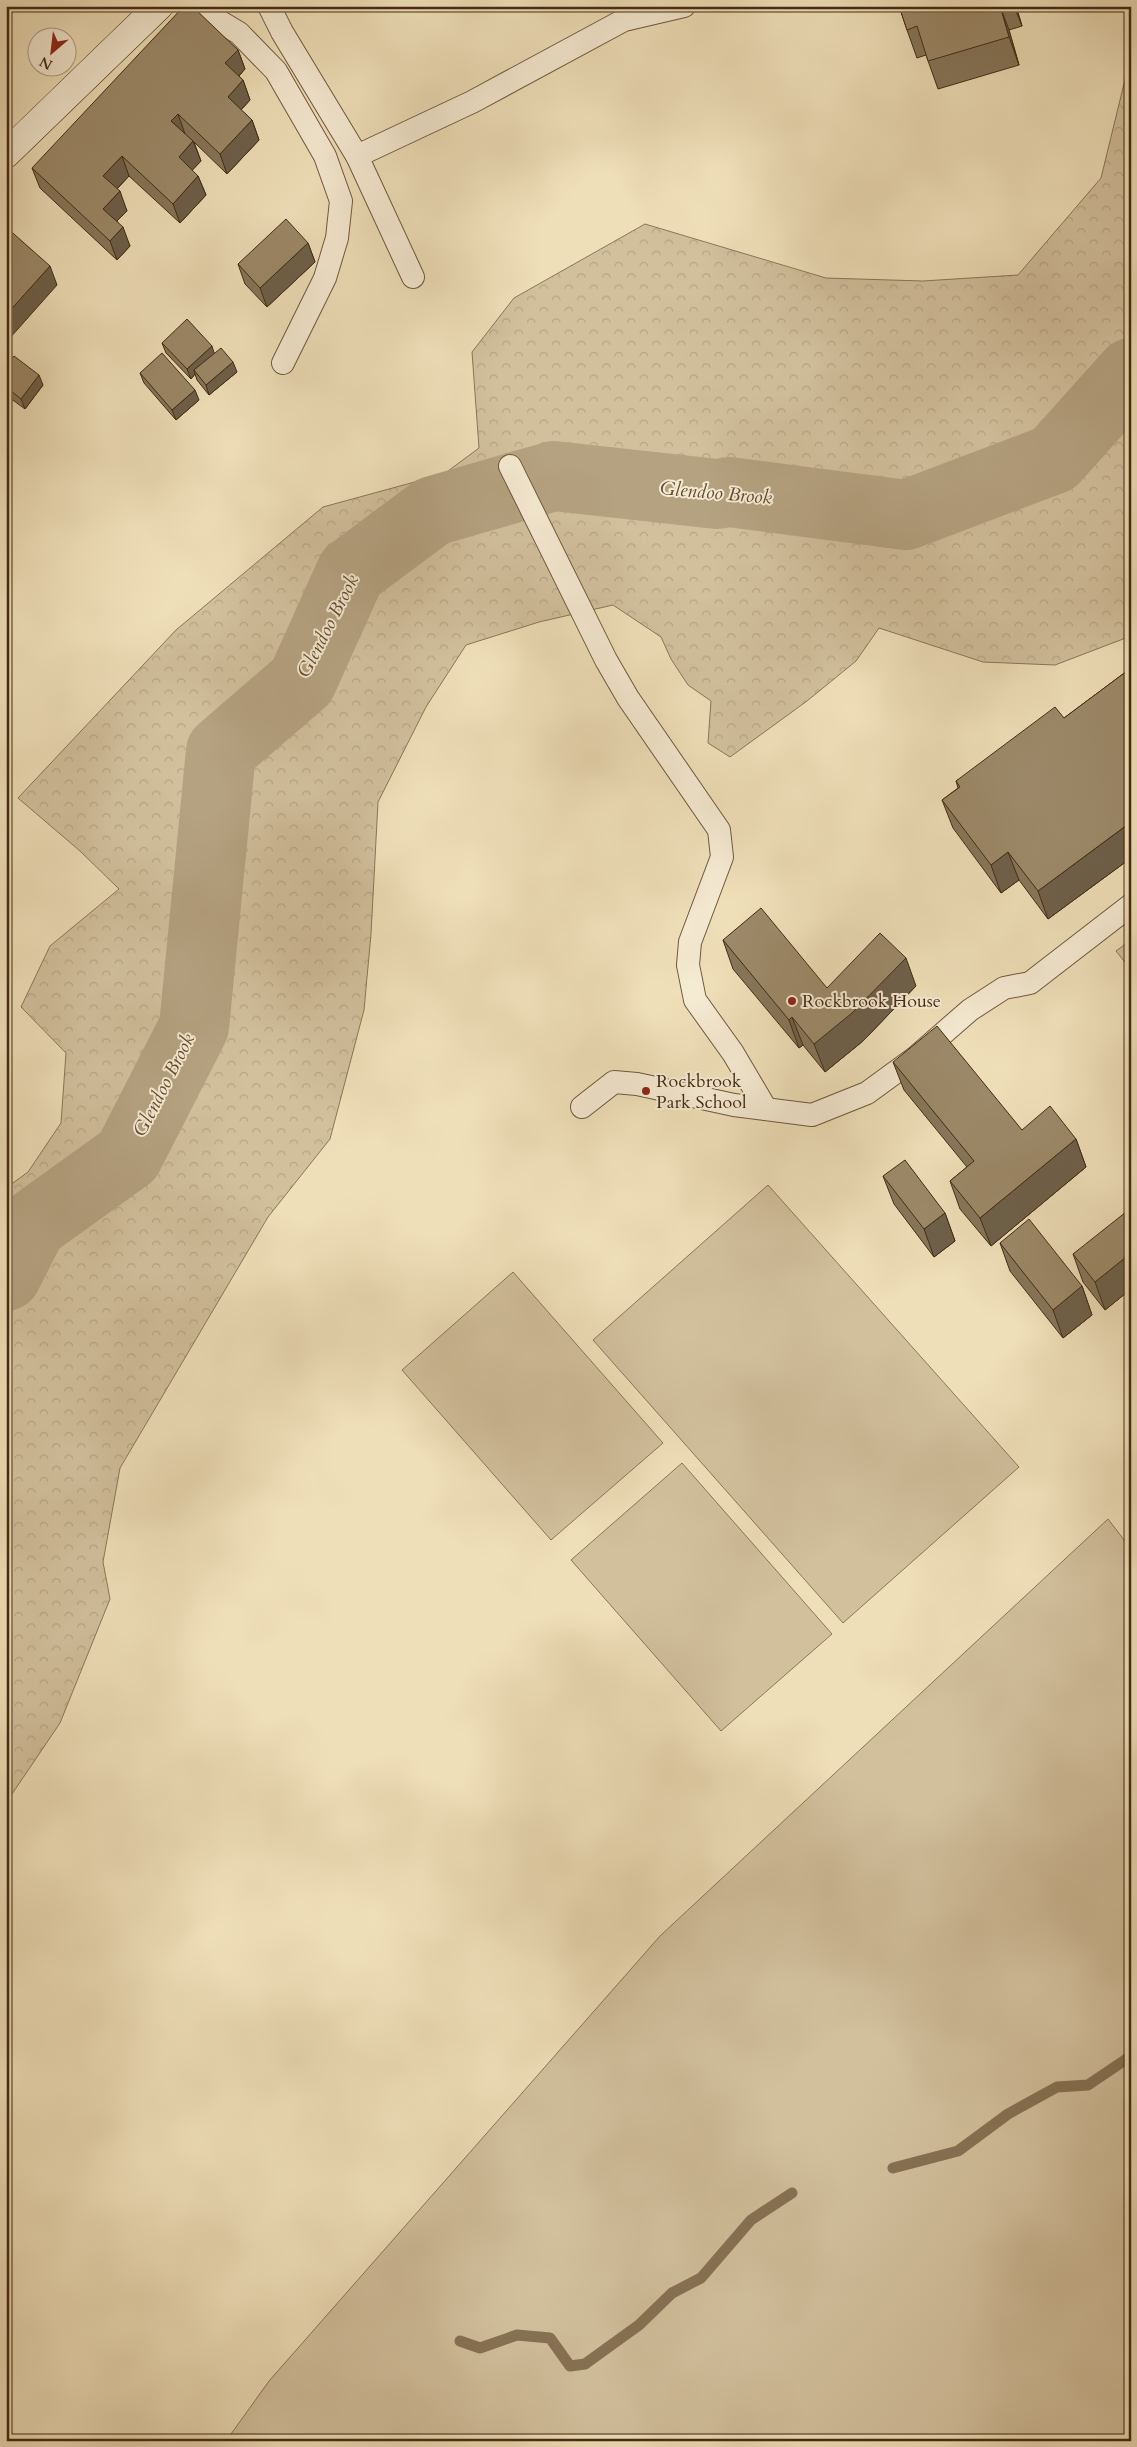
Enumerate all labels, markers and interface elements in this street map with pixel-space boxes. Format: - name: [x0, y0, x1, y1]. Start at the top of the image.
- north arrow: [28, 28, 78, 78]
- text: N: [36, 52, 56, 74]
- water label: Glendoo Brook: [659, 475, 774, 511]
- water label: Glendoo Brook: [291, 570, 365, 682]
- place label: Rockbrook House: [802, 989, 941, 1014]
- marker: Rockbrook House: [786, 995, 798, 1007]
- water label: Glendoo Brook: [127, 1029, 201, 1141]
- place label: Rockbrook Park School: [656, 1069, 747, 1115]
- marker: Rockbrook Park School: [640, 1085, 652, 1097]

